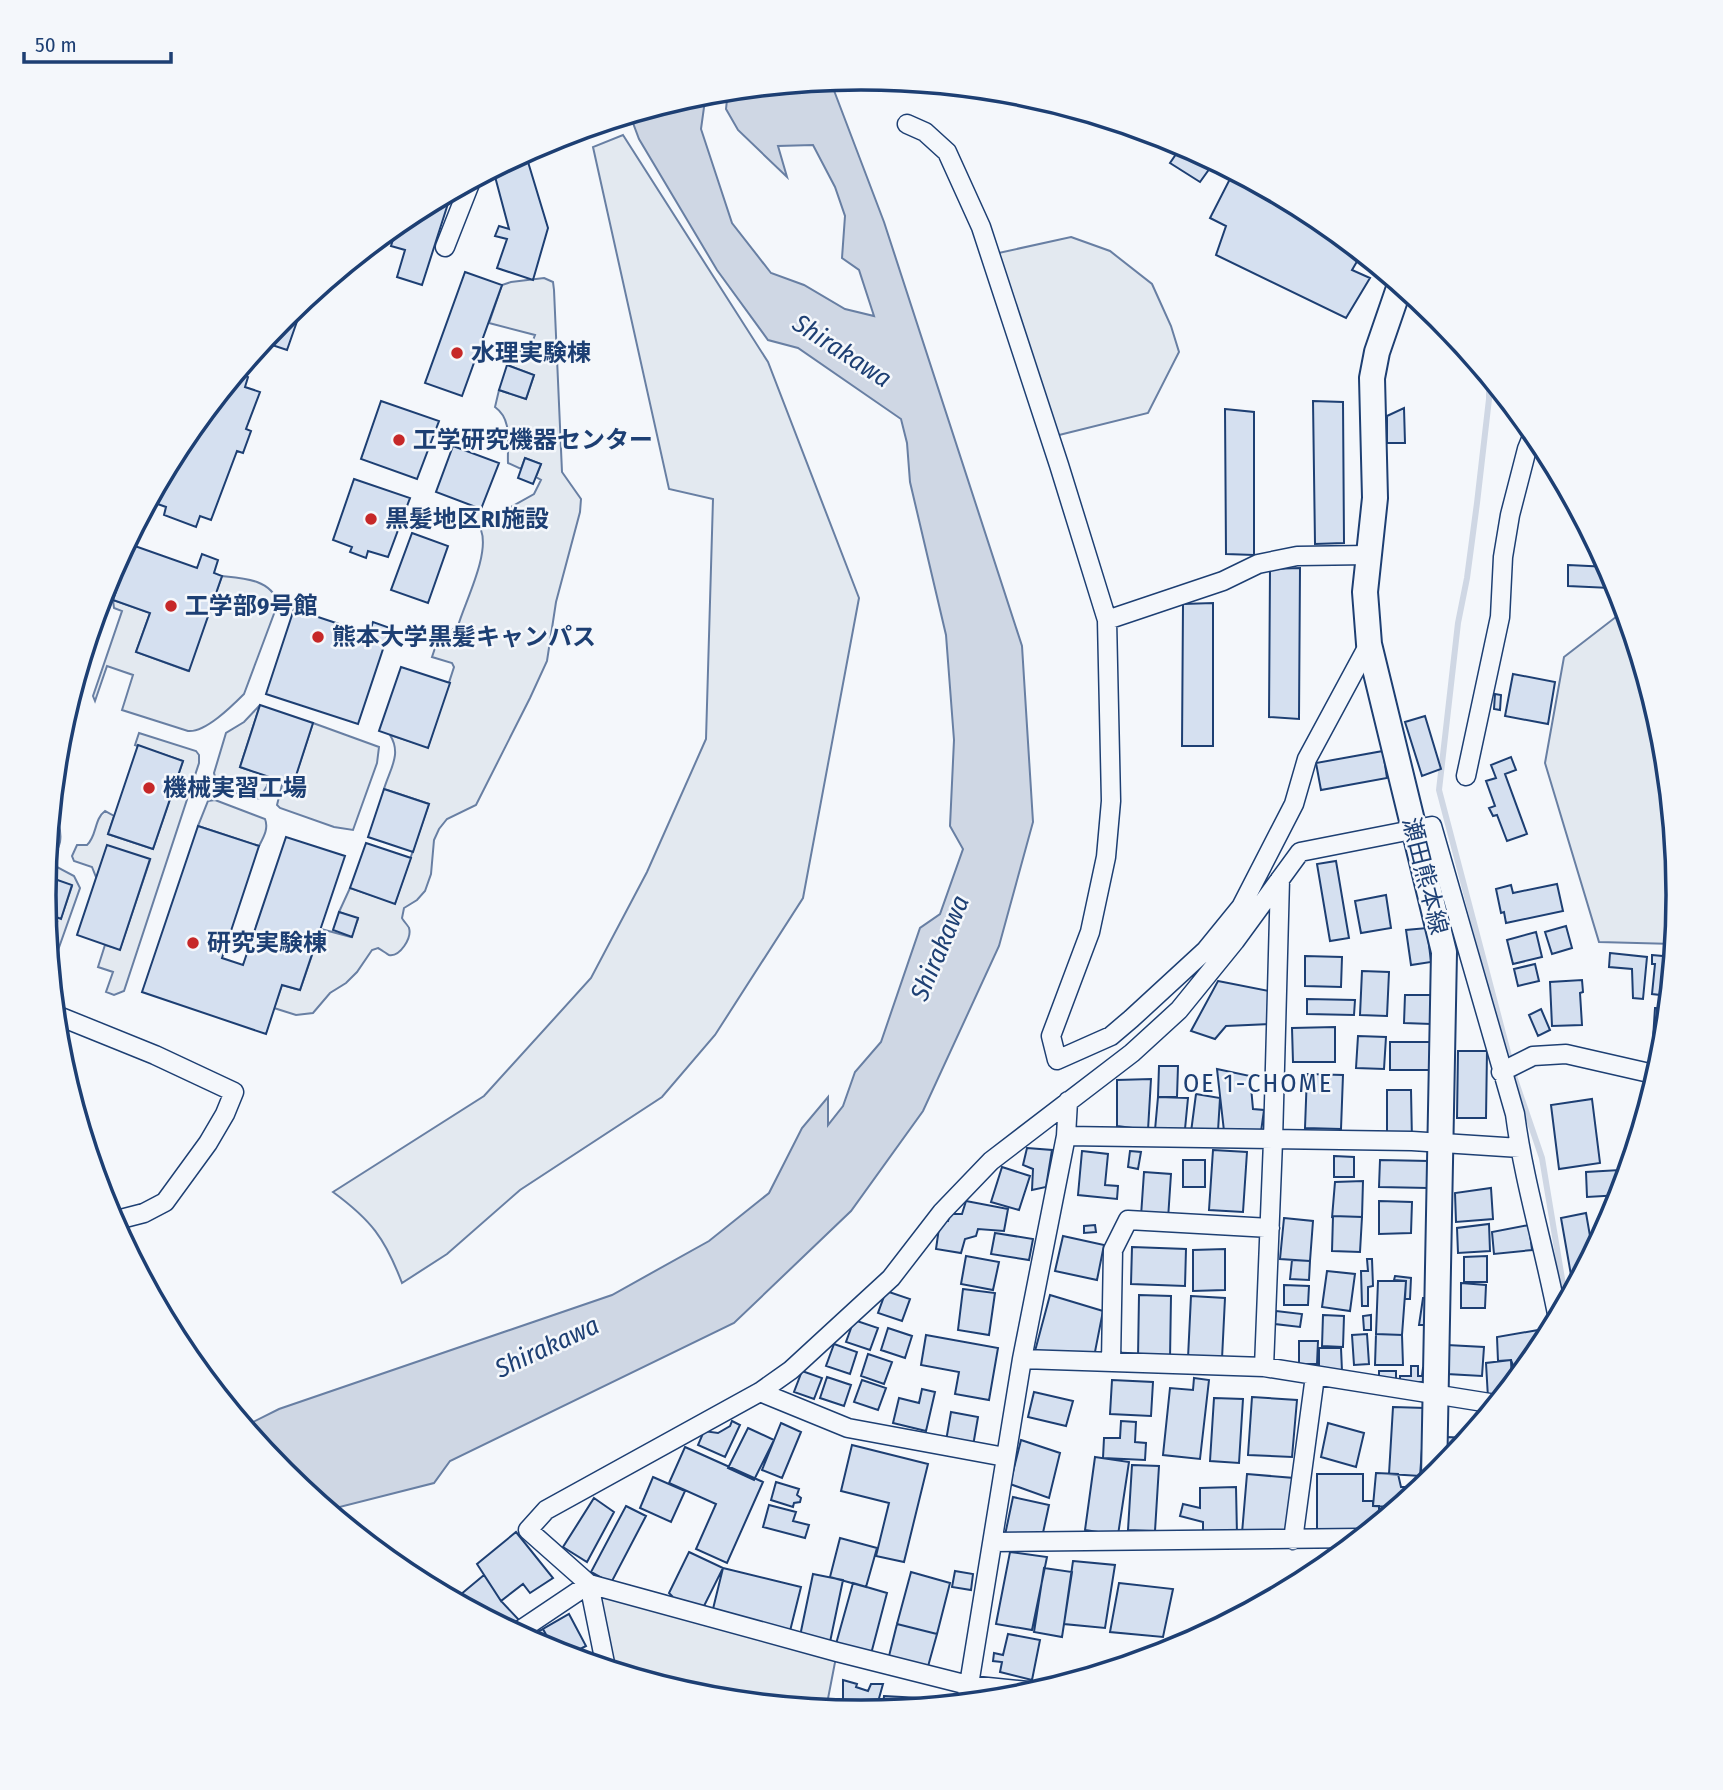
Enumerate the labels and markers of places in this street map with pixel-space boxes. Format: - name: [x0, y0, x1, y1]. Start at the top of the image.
- place label: 水理実験棟: [471, 339, 591, 367]
- marker: 水理実験棟: [449, 345, 465, 361]
- place label: 工学研究機器センター: [413, 426, 653, 454]
- marker: 工学研究機器センター: [391, 432, 407, 448]
- place label: 黒髪地区RI施設: [385, 505, 549, 533]
- marker: 黒髪地区RI施設: [363, 511, 379, 527]
- place label: 工学部9号館: [185, 592, 317, 620]
- marker: 工学部9号館: [163, 598, 179, 614]
- place label: 熊本大学黒髪キャンパス: [332, 623, 596, 651]
- marker: 熊本大学黒髪キャンパス: [310, 629, 326, 645]
- place label: 機械実習工場: [163, 774, 307, 802]
- marker: 機械実習工場: [141, 780, 157, 796]
- place label: 研究実験棟: [207, 929, 327, 957]
- marker: 研究実験棟: [185, 935, 201, 951]

